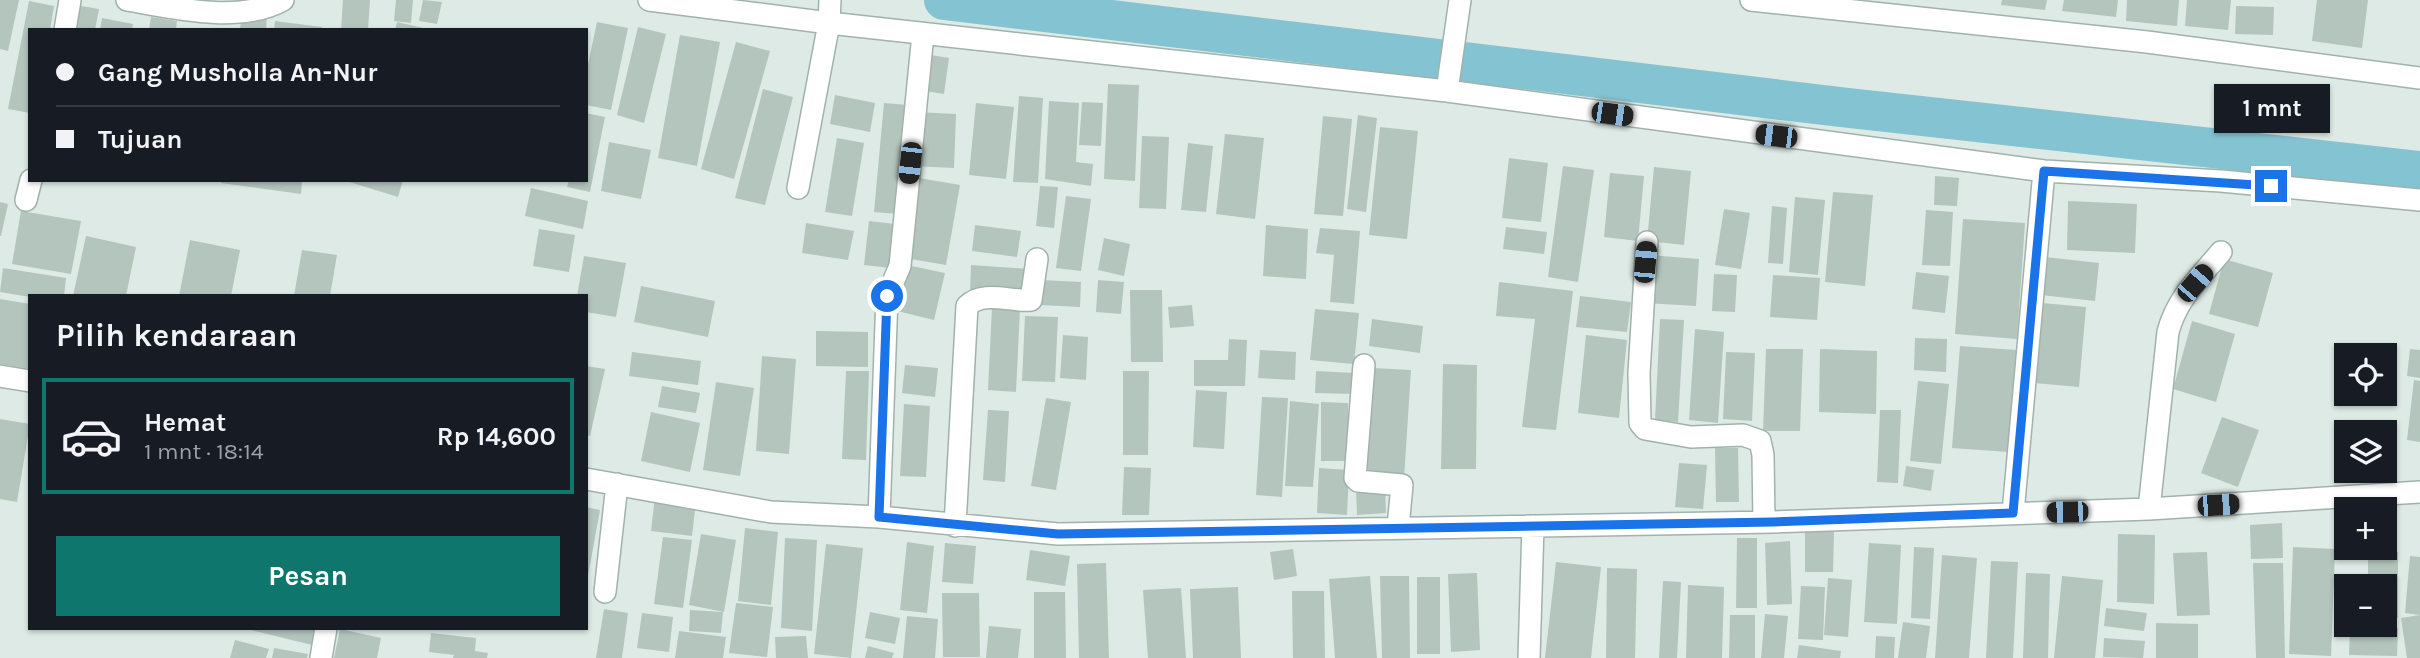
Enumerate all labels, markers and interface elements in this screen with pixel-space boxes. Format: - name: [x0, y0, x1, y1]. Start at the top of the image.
- text: Gang Musholla An-Nur: [98, 57, 377, 88]
- callout: 1 mnt: [2213, 85, 2329, 134]
- text: 1 mnt: [2242, 95, 2302, 122]
- car: [1590, 101, 1635, 127]
- car: [1754, 123, 1799, 149]
- text: Tujuan: [98, 124, 182, 155]
- car: [898, 141, 923, 185]
- route end: [2255, 170, 2287, 202]
- car: [1633, 240, 1658, 284]
- car: [2174, 260, 2217, 306]
- route start: [871, 280, 903, 312]
- text: Pilih kendaraan: [56, 317, 297, 354]
- map controls: [2334, 343, 2397, 637]
- button: locate: [2334, 343, 2397, 406]
- icon: car: [60, 405, 123, 468]
- text: Hemat: [144, 407, 226, 438]
- button: layers: [2334, 420, 2397, 483]
- text: Rp 14,600: [437, 421, 556, 452]
- text: 1 mnt · 18:14: [144, 438, 264, 465]
- car: [2197, 493, 2240, 517]
- button: +: [2334, 497, 2397, 560]
- car: [2046, 501, 2089, 523]
- button: Pesan: [56, 536, 560, 616]
- button: −: [2334, 574, 2397, 637]

